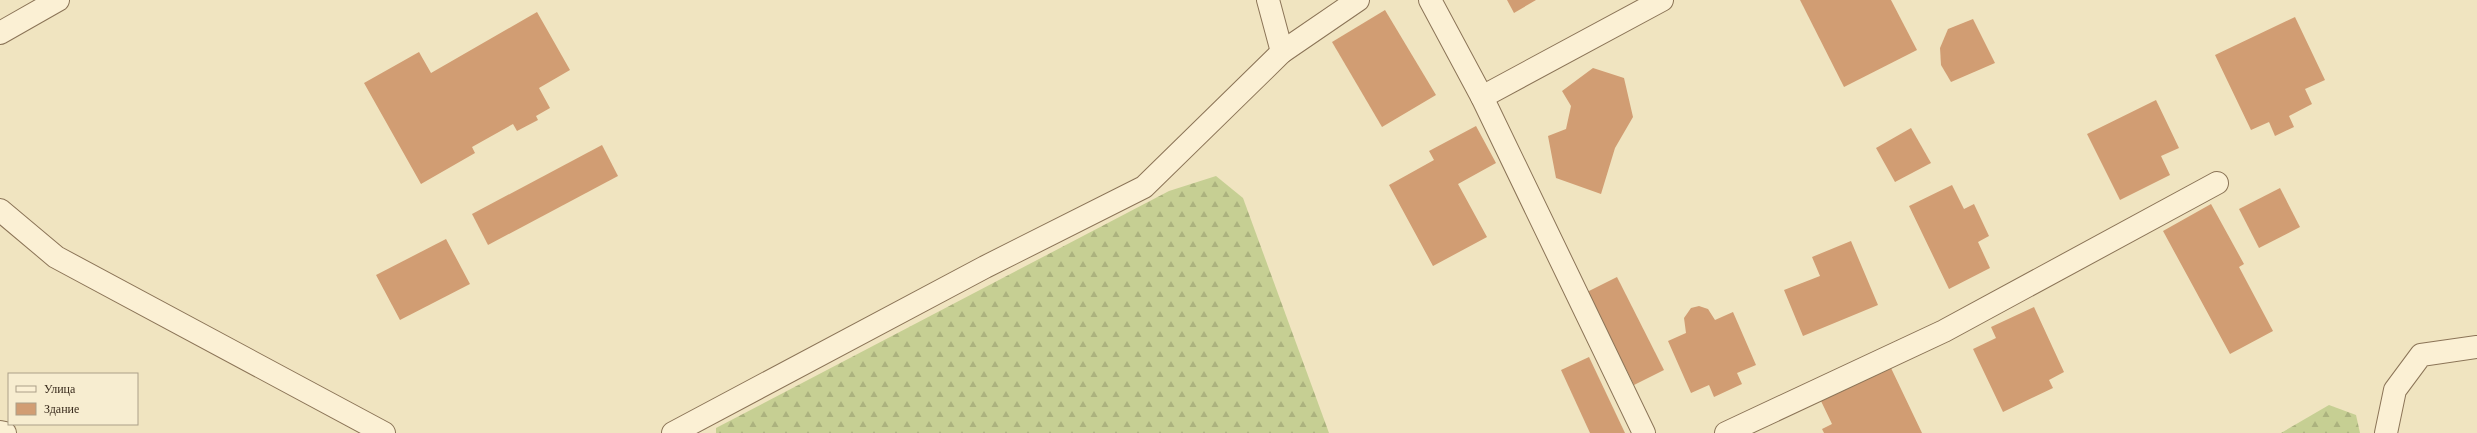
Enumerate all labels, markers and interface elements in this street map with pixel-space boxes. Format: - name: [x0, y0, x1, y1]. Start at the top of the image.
- legend: [8, 373, 138, 425]
- text: Улица: [44, 382, 76, 396]
- text: Здание: [44, 402, 79, 416]

